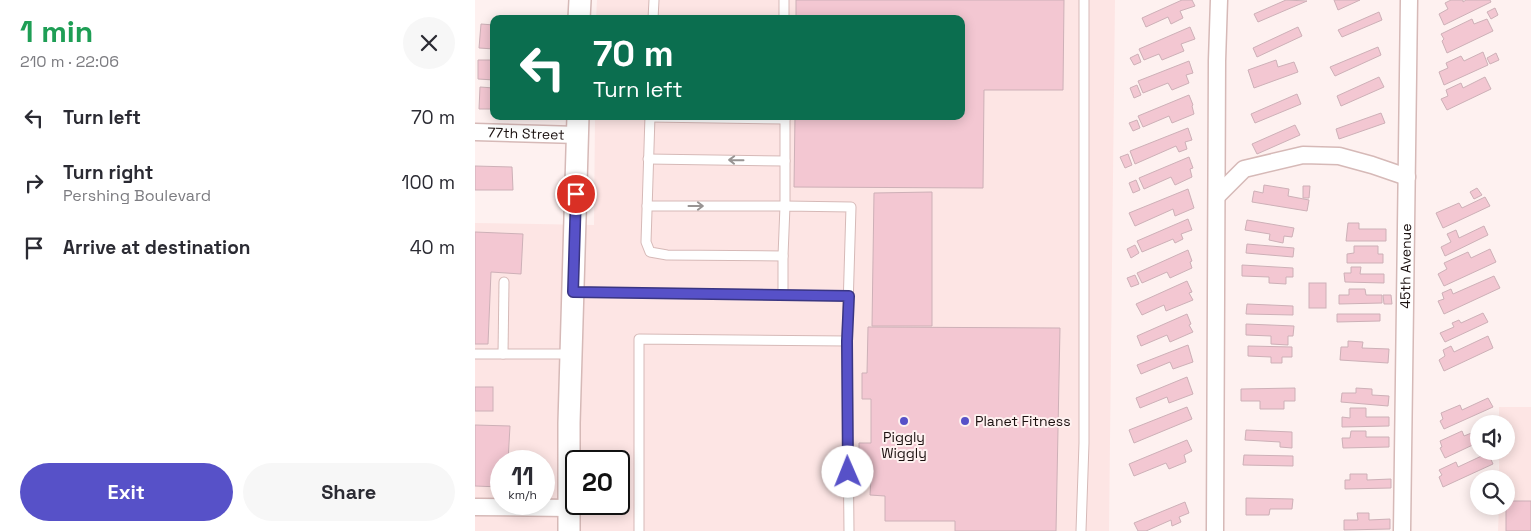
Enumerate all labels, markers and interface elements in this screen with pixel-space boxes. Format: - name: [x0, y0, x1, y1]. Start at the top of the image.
- text: 1 min: [20, 12, 93, 51]
- button: close: [403, 17, 455, 69]
- text: 70 m: [593, 32, 674, 76]
- icon: left: [510, 35, 575, 100]
- text: 210 m · 22:06: [20, 51, 119, 72]
- text: Turn left: [593, 75, 683, 103]
- icon: left: [20, 104, 48, 132]
- text: Turn left: [63, 105, 141, 130]
- text: 70 m: [411, 105, 455, 130]
- street label: 77th Street: [487, 123, 565, 144]
- one-way arrow: [728, 156, 744, 165]
- text: Turn right: [63, 160, 153, 185]
- icon: right: [20, 169, 48, 197]
- text: 100 m: [401, 170, 455, 195]
- pin: [555, 173, 597, 215]
- icon: arrive: [562, 180, 590, 208]
- text: Pershing Boulevard: [63, 185, 211, 206]
- one-way arrow: [687, 201, 703, 211]
- street label: 45th Avenue: [1396, 223, 1415, 309]
- icon: arrive: [20, 234, 48, 262]
- text: Arrive at destination: [63, 235, 251, 260]
- text: 40 m: [410, 235, 455, 260]
- place label: Planet Fitness: [975, 412, 1071, 430]
- marker: Piggly Wiggly: [898, 415, 910, 427]
- marker: Planet Fitness: [959, 415, 971, 427]
- map controls: [1470, 415, 1515, 515]
- button: sound: [1470, 415, 1515, 460]
- place label: Piggly Wiggly: [881, 428, 927, 462]
- position arrow: [821, 445, 873, 497]
- speed limit sign: 20: [565, 450, 630, 515]
- text: 11: [511, 460, 534, 492]
- button: Exit: [20, 463, 233, 521]
- button: Share: [243, 463, 455, 521]
- button: search: [1470, 470, 1515, 515]
- text: km/h: [508, 487, 537, 503]

